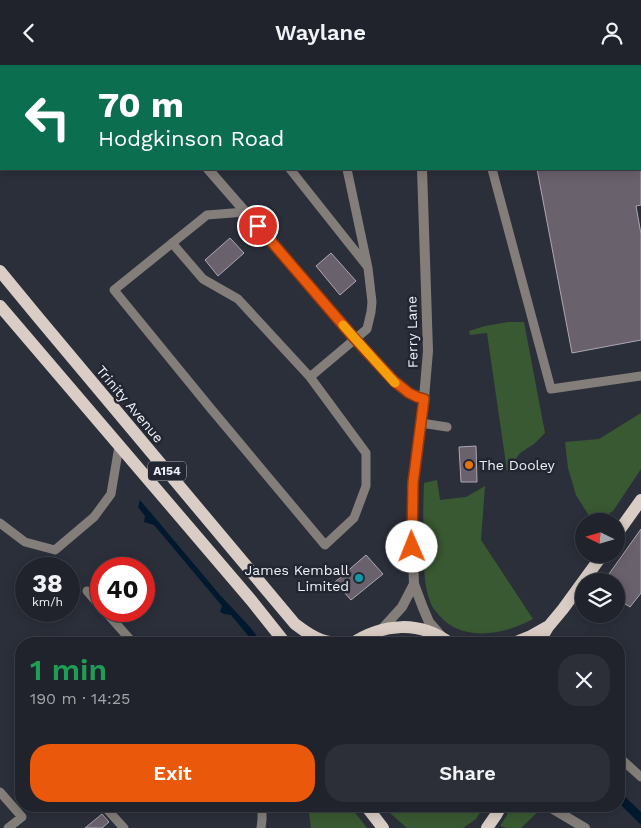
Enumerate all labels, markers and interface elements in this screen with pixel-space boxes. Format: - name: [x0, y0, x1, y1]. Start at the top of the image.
- icon: back: [15, 19, 43, 47]
- icon: person: [598, 19, 626, 47]
- text: Waylane: [275, 20, 366, 45]
- text: 70 m: [98, 84, 184, 126]
- icon: left: [15, 85, 80, 150]
- text: Hodgkinson Road: [98, 126, 284, 151]
- pin: [237, 205, 279, 247]
- icon: arrive: [244, 212, 272, 240]
- street label: Ferry Lane: [403, 296, 421, 368]
- street label: Trinity Avenue: [93, 362, 167, 446]
- place label: The Dooley: [479, 457, 556, 473]
- marker: The Dooley: [463, 459, 475, 471]
- road number: A154: [148, 461, 186, 481]
- north arrow: [575, 513, 625, 563]
- map controls: [575, 513, 625, 623]
- position arrow: [385, 520, 437, 572]
- speed limit sign: 40: [90, 557, 155, 622]
- place label: James Kemball Limited: [245, 562, 350, 594]
- text: 38: [32, 569, 63, 598]
- marker: James Kemball Limited: [353, 572, 365, 584]
- button: layers: [575, 573, 625, 623]
- text: km/h: [32, 595, 63, 609]
- text: 1 min: [30, 652, 107, 687]
- button: close: [558, 654, 610, 706]
- text: 190 m · 14:25: [30, 689, 130, 708]
- button: Exit: [30, 744, 315, 802]
- button: Share: [325, 744, 610, 802]

